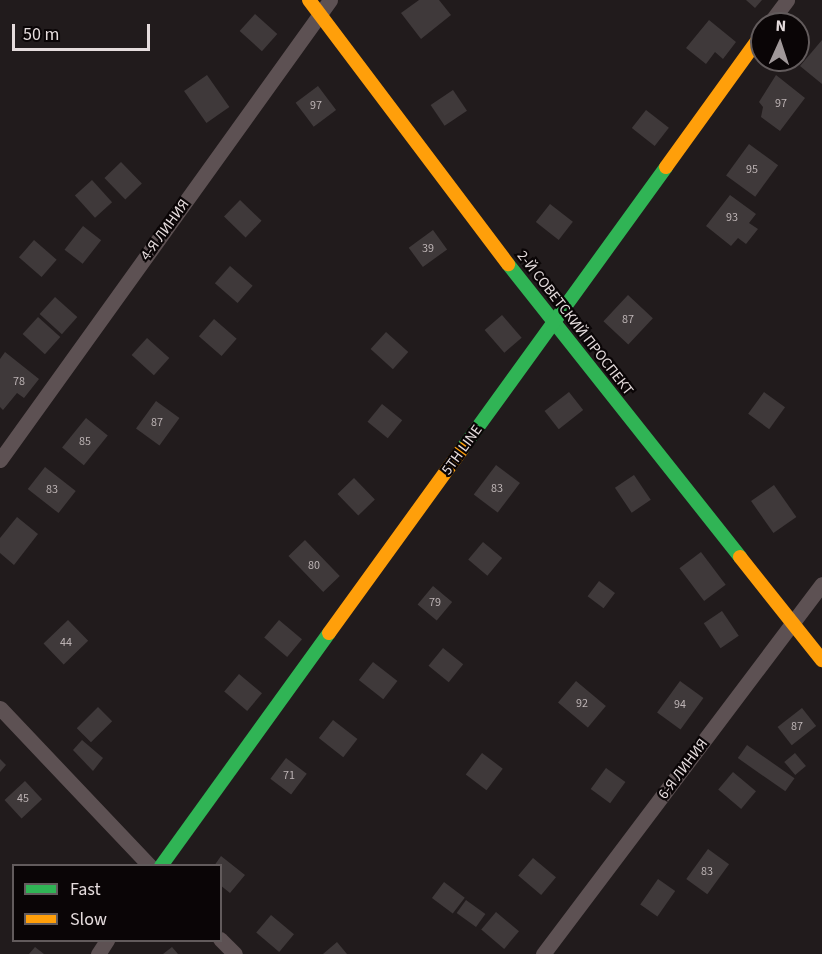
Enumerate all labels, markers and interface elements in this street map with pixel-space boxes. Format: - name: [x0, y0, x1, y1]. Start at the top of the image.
- scale bar: [15, 12, 153, 50]
- north arrow: [750, 12, 810, 72]
- text: N: [775, 15, 787, 37]
- text: 50 m: [23, 22, 59, 47]
- house number: 97: [775, 97, 787, 111]
- house number: 97: [310, 99, 322, 113]
- house number: 95: [746, 163, 758, 177]
- street label: 4-Я ЛИНИЯ: [137, 196, 193, 264]
- house number: 93: [726, 211, 738, 225]
- house number: 39: [422, 242, 434, 256]
- street label: 2-Й СОВЕТСКИЙ ПРОСПЕКТ: [513, 247, 637, 399]
- house number: 87: [622, 313, 634, 327]
- house number: 78: [13, 375, 25, 389]
- house number: 87: [151, 416, 163, 430]
- street label: 5TH LINE: [438, 422, 486, 478]
- house number: 85: [79, 435, 91, 449]
- house number: 83: [491, 482, 503, 496]
- house number: 83: [46, 483, 58, 497]
- house number: 80: [308, 559, 320, 573]
- house number: 79: [429, 596, 441, 610]
- house number: 44: [60, 636, 72, 650]
- house number: 92: [576, 697, 588, 711]
- house number: 94: [674, 698, 686, 712]
- house number: 87: [791, 720, 803, 734]
- street label: 6-Я ЛИНИЯ: [654, 735, 712, 803]
- house number: 71: [283, 769, 295, 783]
- house number: 45: [17, 792, 29, 806]
- legend: [12, 864, 222, 942]
- house number: 83: [701, 865, 713, 879]
- text: Fast: [70, 877, 101, 902]
- text: Slow: [70, 907, 107, 932]

